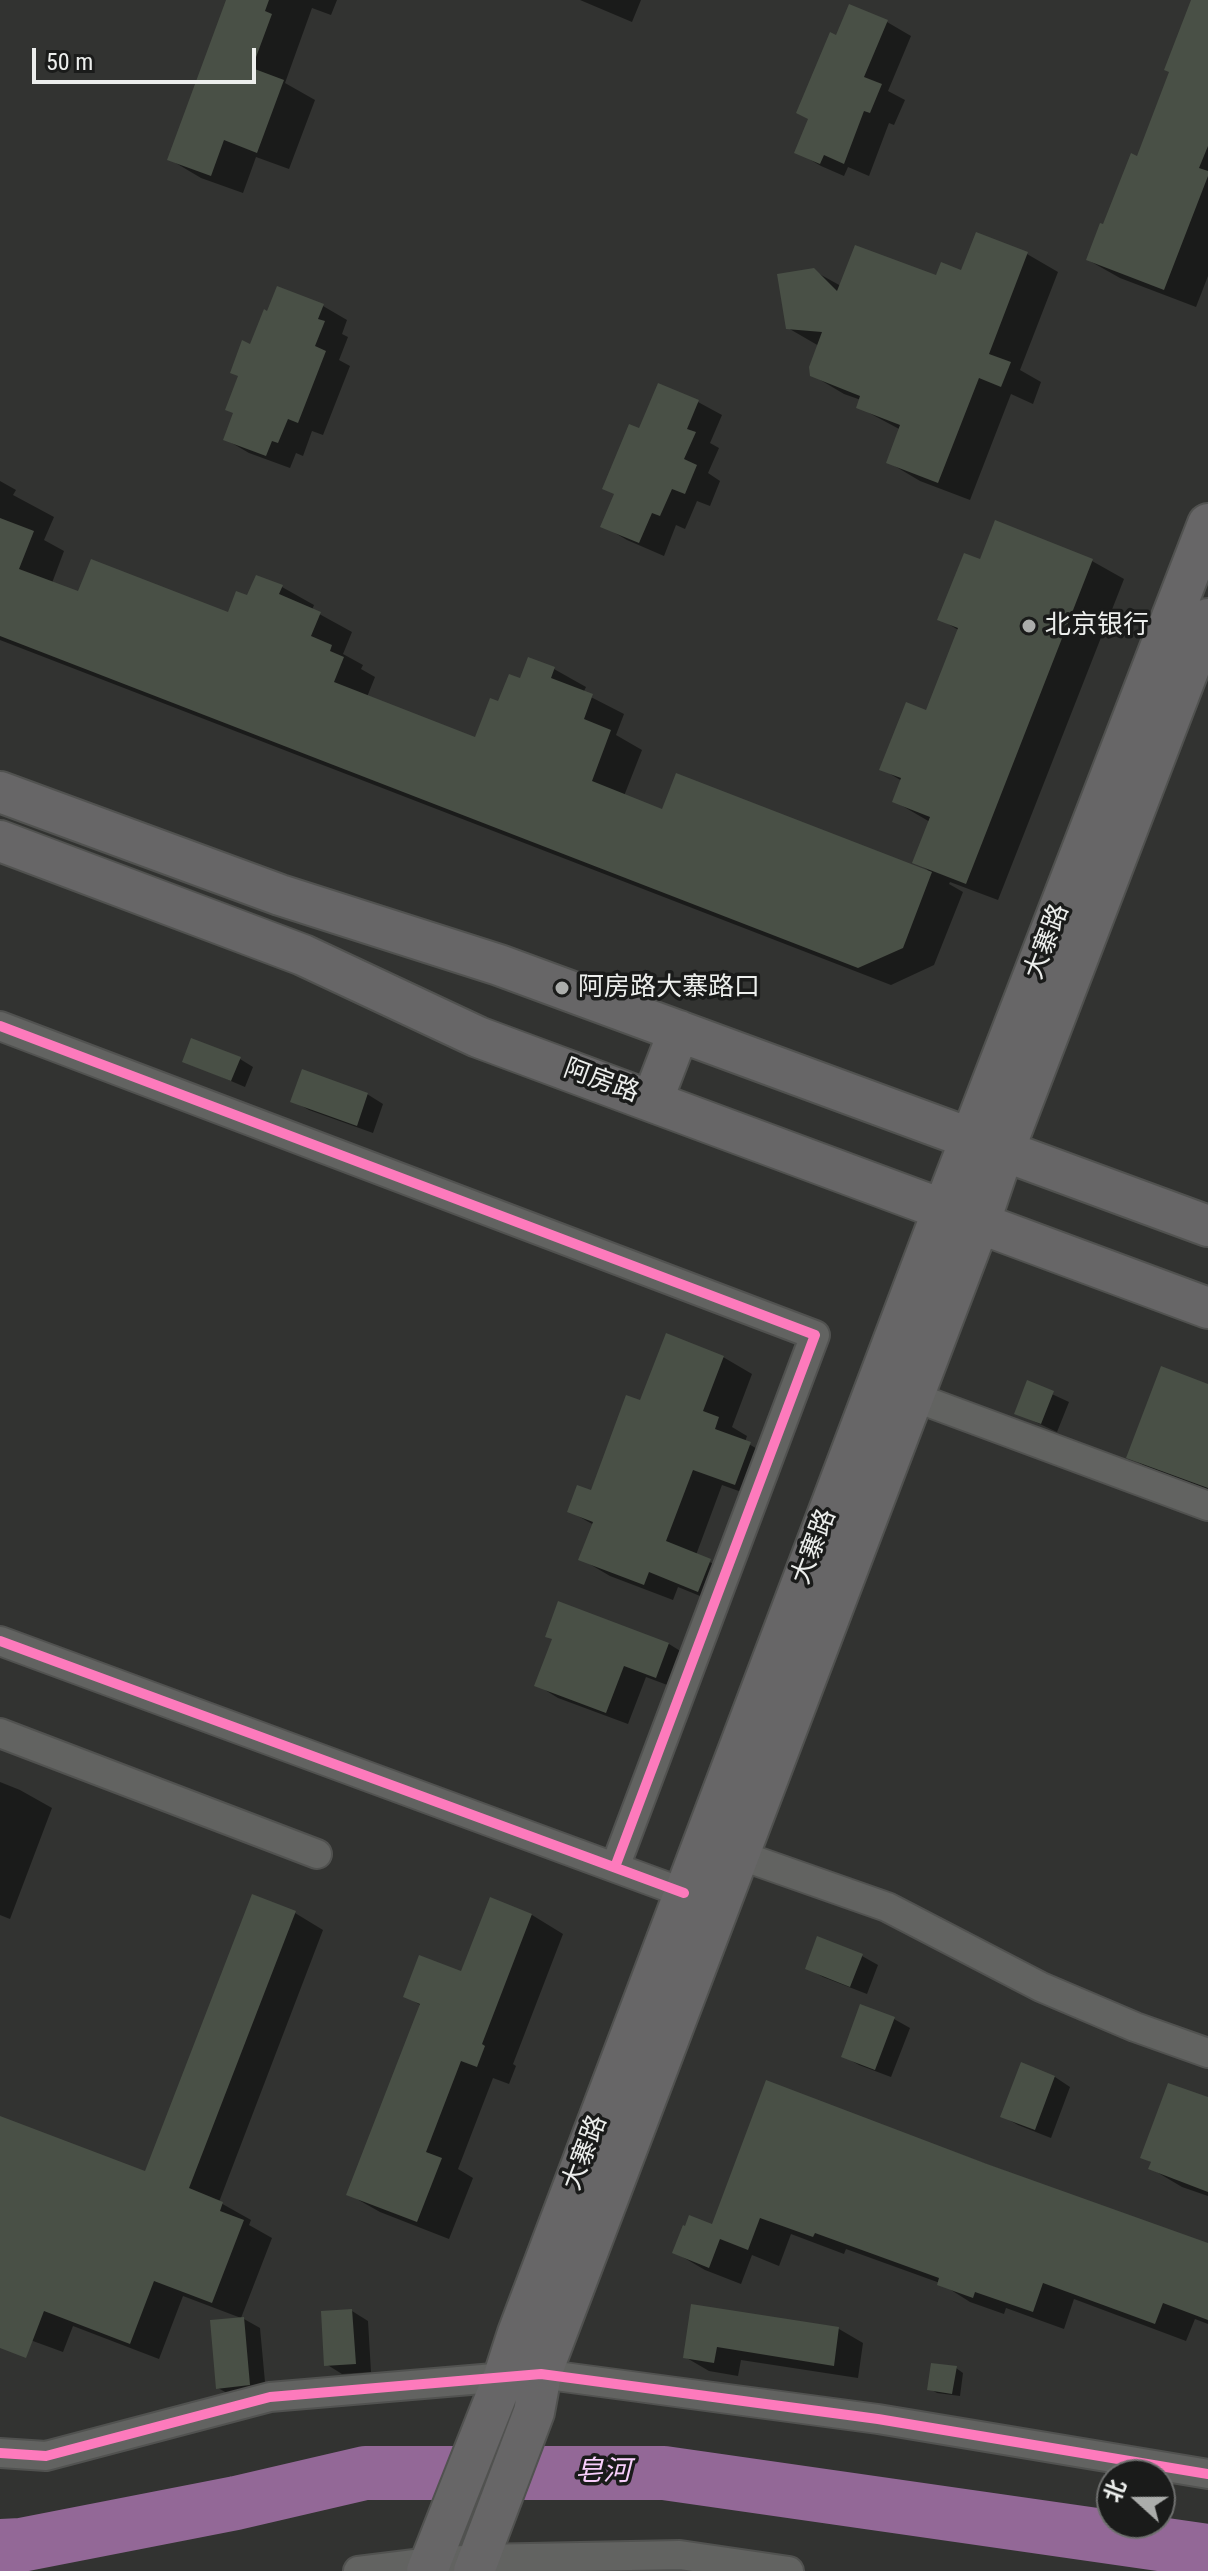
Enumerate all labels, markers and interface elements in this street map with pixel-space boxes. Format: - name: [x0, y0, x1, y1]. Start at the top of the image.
- scale bar: [36, 32, 260, 82]
- text: 50 m: [46, 48, 93, 76]
- place label: 北京银行: [1045, 610, 1149, 642]
- marker: 北京银行: [1020, 617, 1038, 635]
- street label: 大寨路: [1019, 900, 1077, 984]
- place label: 阿房路大寨路口: [578, 972, 760, 1004]
- marker: 阿房路大寨路口: [553, 979, 571, 997]
- street label: 阿房路: [559, 1054, 643, 1110]
- street label: 大寨路: [786, 1505, 844, 1589]
- street label: 大寨路: [557, 2111, 615, 2195]
- water label: 皂河: [575, 2456, 631, 2490]
- north arrow: [1096, 2459, 1176, 2539]
- text: 北: [1099, 2476, 1131, 2506]

